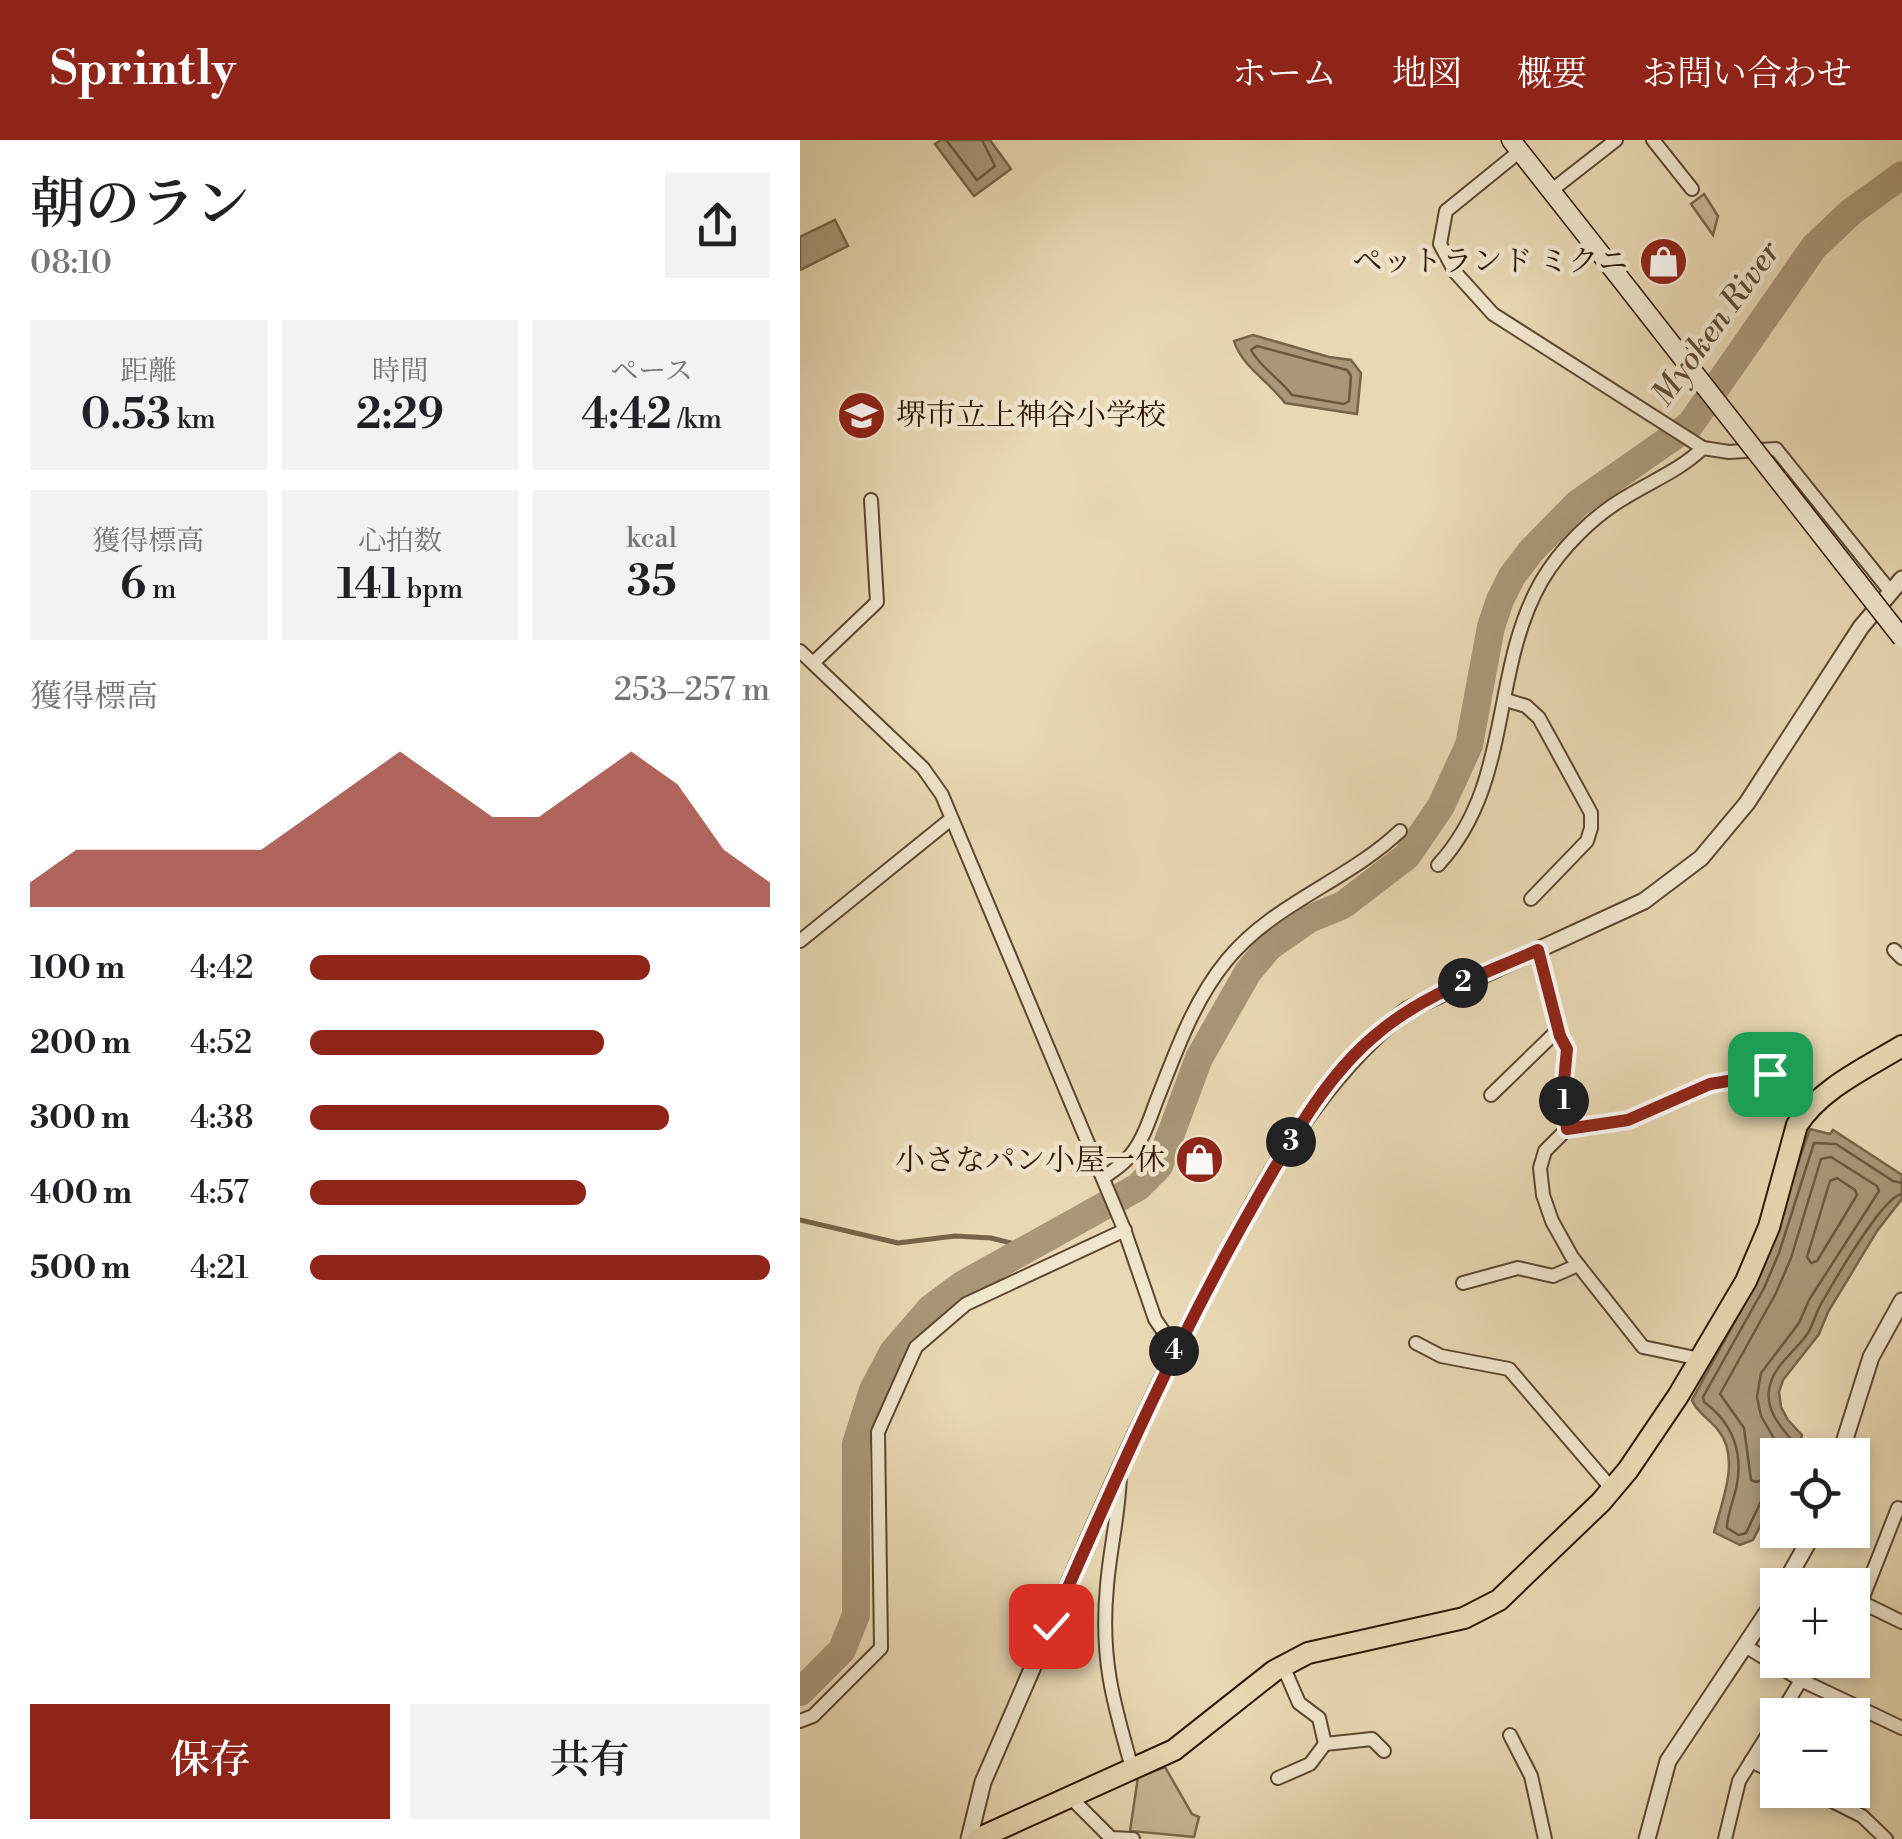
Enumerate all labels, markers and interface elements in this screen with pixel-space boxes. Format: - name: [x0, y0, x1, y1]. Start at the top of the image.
- text: Sprintly: [50, 40, 236, 100]
- text: ホーム: [1232, 53, 1337, 96]
- text: 地図: [1392, 53, 1462, 96]
- text: 概要: [1517, 53, 1587, 96]
- text: お問い合わせ: [1642, 53, 1852, 96]
- text: 朝のラン: [30, 171, 250, 240]
- button: share: [665, 173, 770, 278]
- water label: Myoken River: [1643, 232, 1790, 414]
- shop icon: ペットランド ミクニ: [1637, 235, 1689, 287]
- text: 08:10: [30, 243, 112, 283]
- place label: ペットランド ミクニ: [1352, 243, 1628, 281]
- text: 距離: [120, 354, 176, 389]
- text: 時間: [372, 354, 428, 389]
- text: ペース: [610, 354, 693, 389]
- text: 0.53: [81, 389, 171, 442]
- text: 2:29: [356, 389, 444, 442]
- text: 4:42: [581, 389, 672, 442]
- school or university icon: 堺市立上神谷小学校: [835, 389, 887, 441]
- place label: 堺市立上神谷小学校: [896, 397, 1166, 435]
- text: km: [171, 402, 216, 437]
- text: /km: [672, 402, 722, 437]
- text: kcal: [626, 521, 677, 556]
- text: 獲得標高: [92, 524, 204, 559]
- text: 心拍数: [358, 524, 442, 559]
- text: 35: [627, 556, 676, 609]
- text: 6: [120, 559, 146, 612]
- text: 141: [337, 559, 401, 612]
- text: m: [146, 572, 177, 607]
- text: bpm: [401, 572, 463, 607]
- text: 253–257 m: [614, 670, 770, 710]
- text: 獲得標高: [30, 677, 158, 717]
- text: 100 m: [30, 948, 125, 988]
- text: 4:42: [190, 948, 254, 988]
- pin: 2: [1438, 958, 1488, 1008]
- text: 2: [1454, 965, 1472, 1000]
- text: 200 m: [30, 1023, 131, 1063]
- text: 4:52: [190, 1023, 252, 1063]
- pin: [1728, 1032, 1813, 1117]
- icon: arrive: [1743, 1047, 1798, 1102]
- pin: 1: [1539, 1076, 1589, 1126]
- text: 1: [1557, 1083, 1571, 1118]
- text: 300 m: [30, 1098, 130, 1138]
- text: 4:38: [190, 1098, 254, 1138]
- pin: 3: [1266, 1117, 1316, 1167]
- text: 3: [1283, 1124, 1299, 1159]
- shop icon: 小さなパン小屋一休: [1174, 1134, 1226, 1186]
- place label: 小さなパン小屋一休: [895, 1142, 1165, 1180]
- text: 400 m: [30, 1173, 132, 1213]
- text: 4:57: [190, 1173, 249, 1213]
- text: 500 m: [30, 1248, 131, 1288]
- text: 4:21: [190, 1248, 249, 1288]
- pin: 4: [1149, 1326, 1199, 1376]
- text: 4: [1165, 1333, 1183, 1368]
- map controls: [1760, 1438, 1870, 1808]
- button: locate: [1760, 1438, 1870, 1548]
- button: +: [1760, 1568, 1870, 1678]
- pin: [1009, 1584, 1094, 1669]
- icon: check: [1024, 1599, 1079, 1654]
- button: −: [1760, 1698, 1870, 1808]
- button: 保存: [30, 1704, 390, 1819]
- button: 共有: [410, 1704, 770, 1819]

